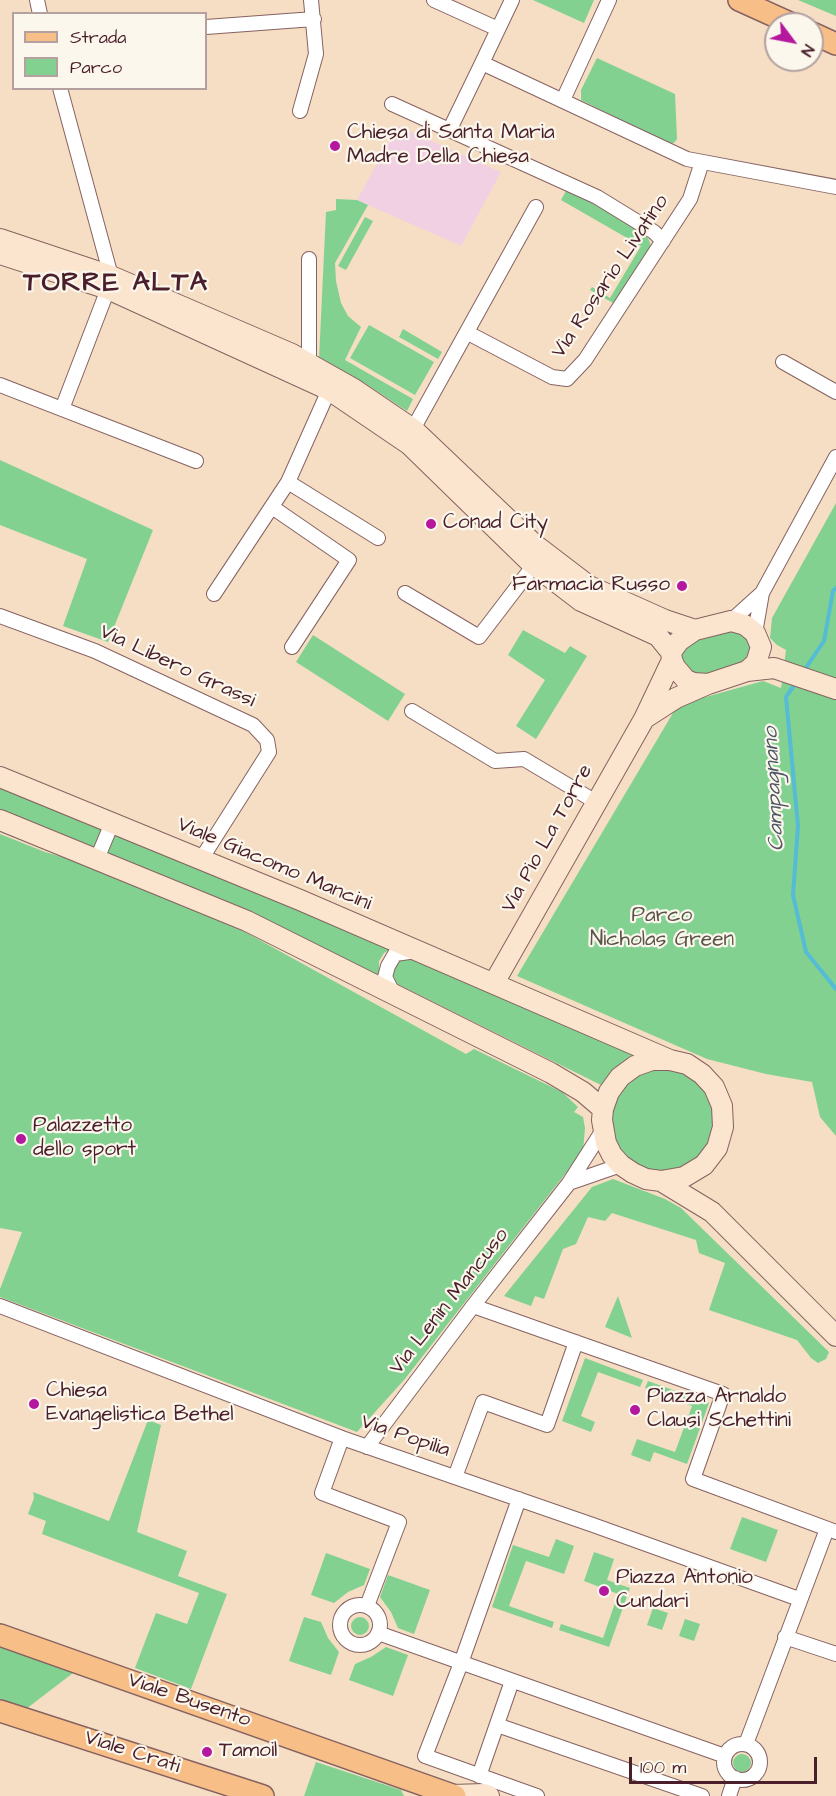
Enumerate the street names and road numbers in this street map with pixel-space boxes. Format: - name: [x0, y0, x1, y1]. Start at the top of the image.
- street label: Via Rosario Livatino: [547, 190, 675, 364]
- street label: Via Libero Grassi: [95, 620, 259, 714]
- street label: Via Pio La Torre: [497, 761, 599, 917]
- street label: Viale Giacomo Mancini: [173, 813, 375, 917]
- street label: Via Lenin Mancuso: [385, 1224, 515, 1380]
- street label: Via Popilia: [357, 1410, 453, 1464]
- street label: Viale Busento: [124, 1668, 254, 1734]
- street label: Viale Crati: [81, 1726, 183, 1780]

